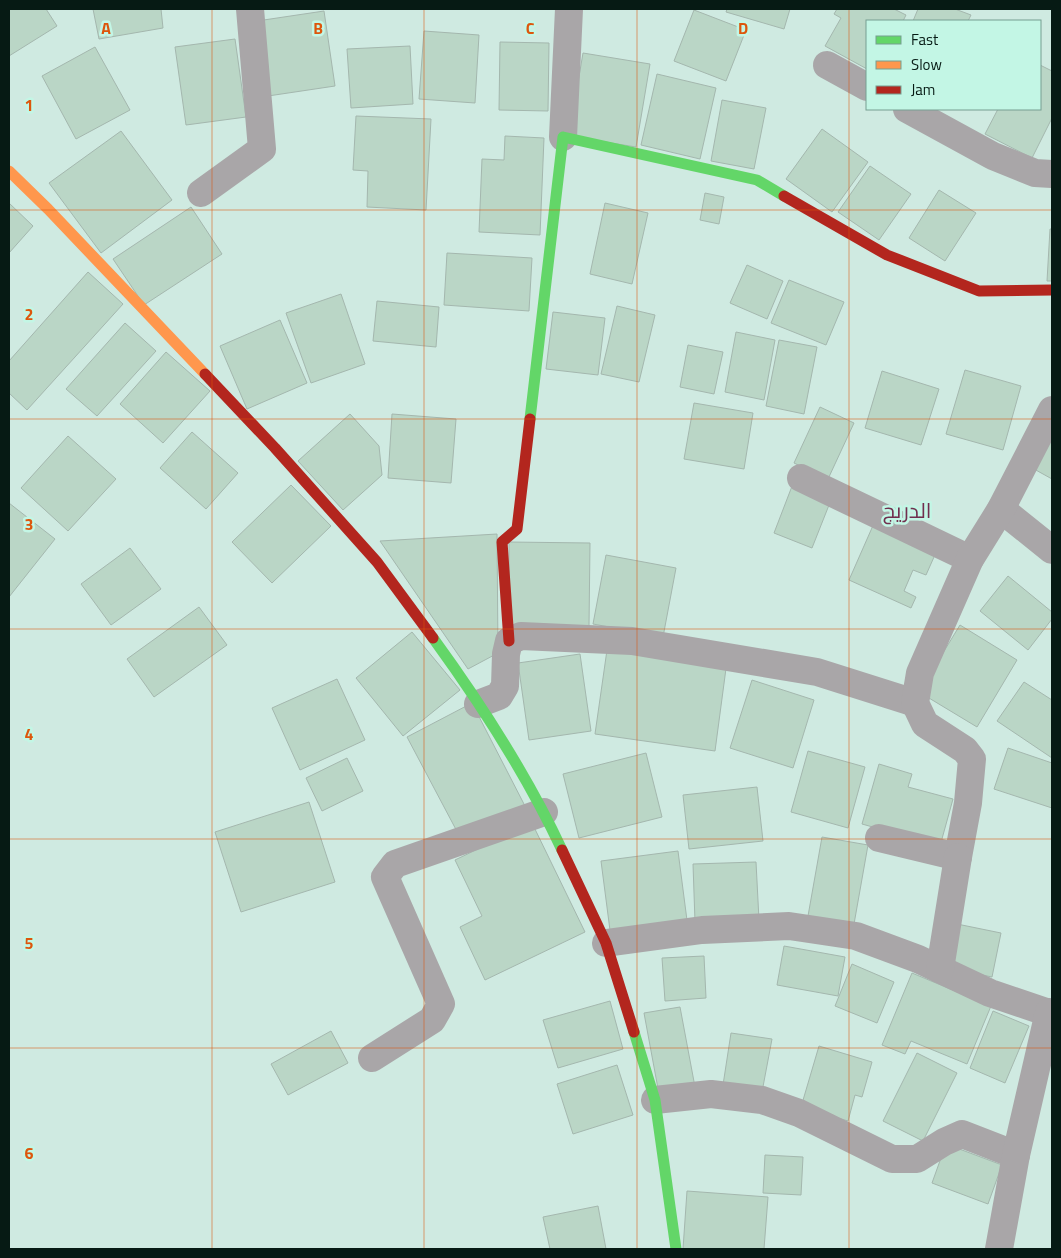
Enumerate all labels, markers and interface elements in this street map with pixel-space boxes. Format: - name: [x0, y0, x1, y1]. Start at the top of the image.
- text: A: [101, 16, 111, 40]
- text: B: [313, 16, 323, 40]
- text: C: [526, 16, 535, 40]
- text: D: [738, 16, 748, 40]
- legend: [866, 20, 1041, 110]
- text: Fast: [911, 28, 939, 51]
- text: Slow: [911, 53, 942, 76]
- text: Jam: [911, 78, 935, 101]
- text: 1: [25, 93, 33, 117]
- text: 2: [25, 302, 33, 326]
- district label: الدريج: [883, 494, 931, 526]
- text: 3: [25, 512, 33, 536]
- text: 4: [25, 722, 34, 746]
- text: 5: [25, 931, 34, 955]
- text: 6: [25, 1141, 34, 1165]

